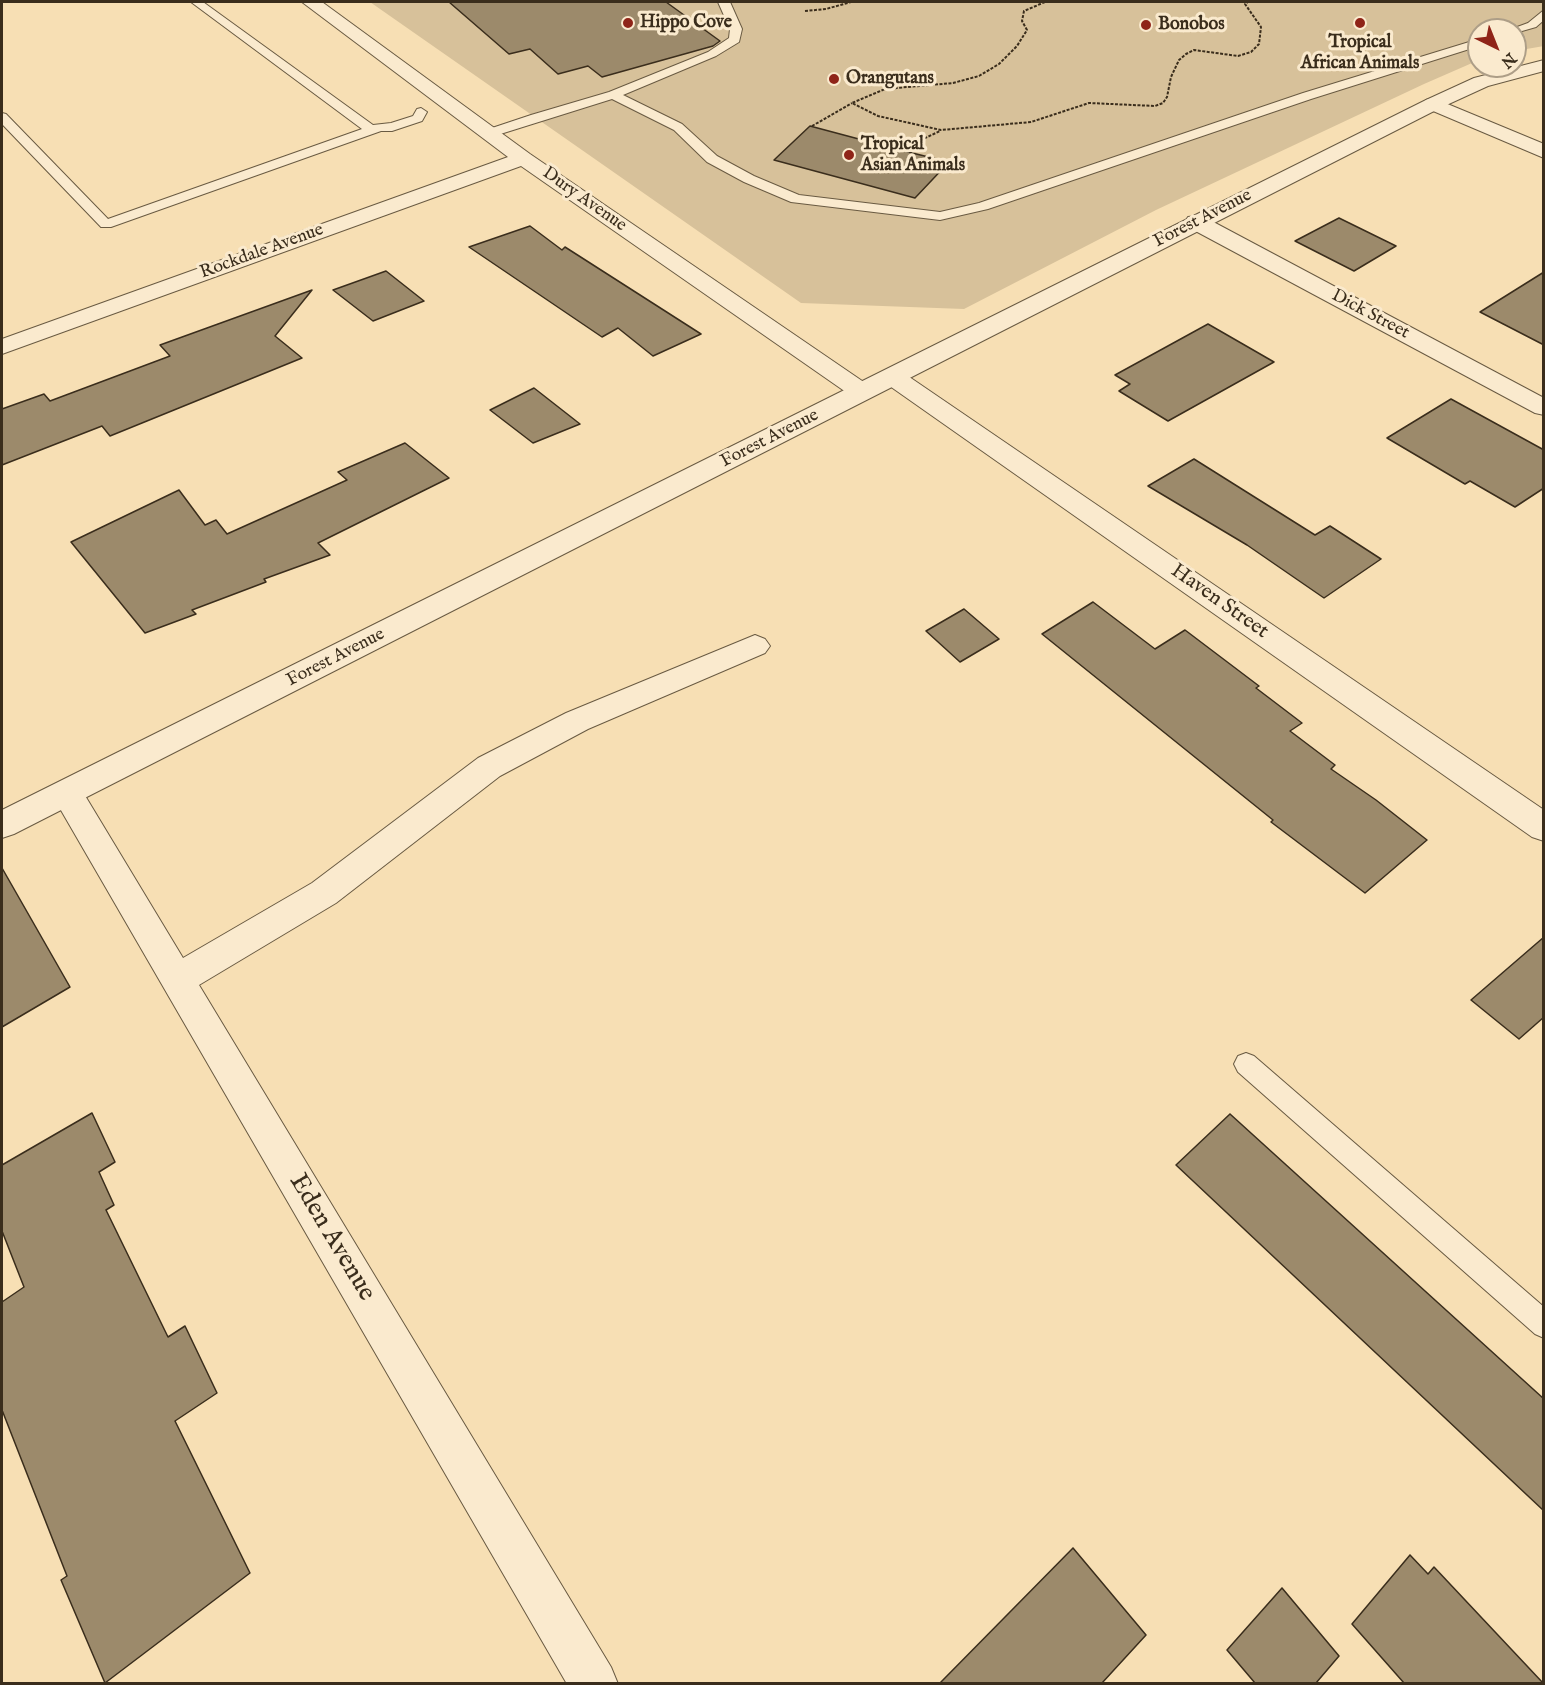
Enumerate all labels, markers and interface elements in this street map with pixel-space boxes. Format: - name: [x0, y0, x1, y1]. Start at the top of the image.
- place label: Hippo Cove: [640, 12, 732, 34]
- place label: Bonobos: [1158, 14, 1224, 36]
- marker: Hippo Cove: [621, 16, 635, 30]
- marker: Tropical African Animals: [1353, 16, 1367, 30]
- marker: Bonobos: [1139, 18, 1153, 32]
- north arrow: [1467, 18, 1527, 78]
- place label: Tropical African Animals: [1301, 32, 1419, 74]
- text: N: [1496, 48, 1520, 72]
- place label: Orangutans: [846, 68, 934, 90]
- marker: Orangutans: [827, 72, 841, 86]
- place label: Tropical Asian Animals: [861, 134, 965, 176]
- marker: Tropical Asian Animals: [842, 148, 856, 162]
- street label: Dury Avenue: [538, 163, 630, 237]
- street label: Forest Avenue: [1150, 185, 1256, 253]
- street label: Rockdale Avenue: [197, 220, 327, 284]
- street label: Dick Street: [1327, 285, 1413, 345]
- street label: Forest Avenue: [717, 405, 823, 473]
- street label: Haven Street: [1165, 559, 1273, 645]
- street label: Forest Avenue: [283, 624, 389, 692]
- street label: Eden Avenue: [281, 1169, 381, 1307]

